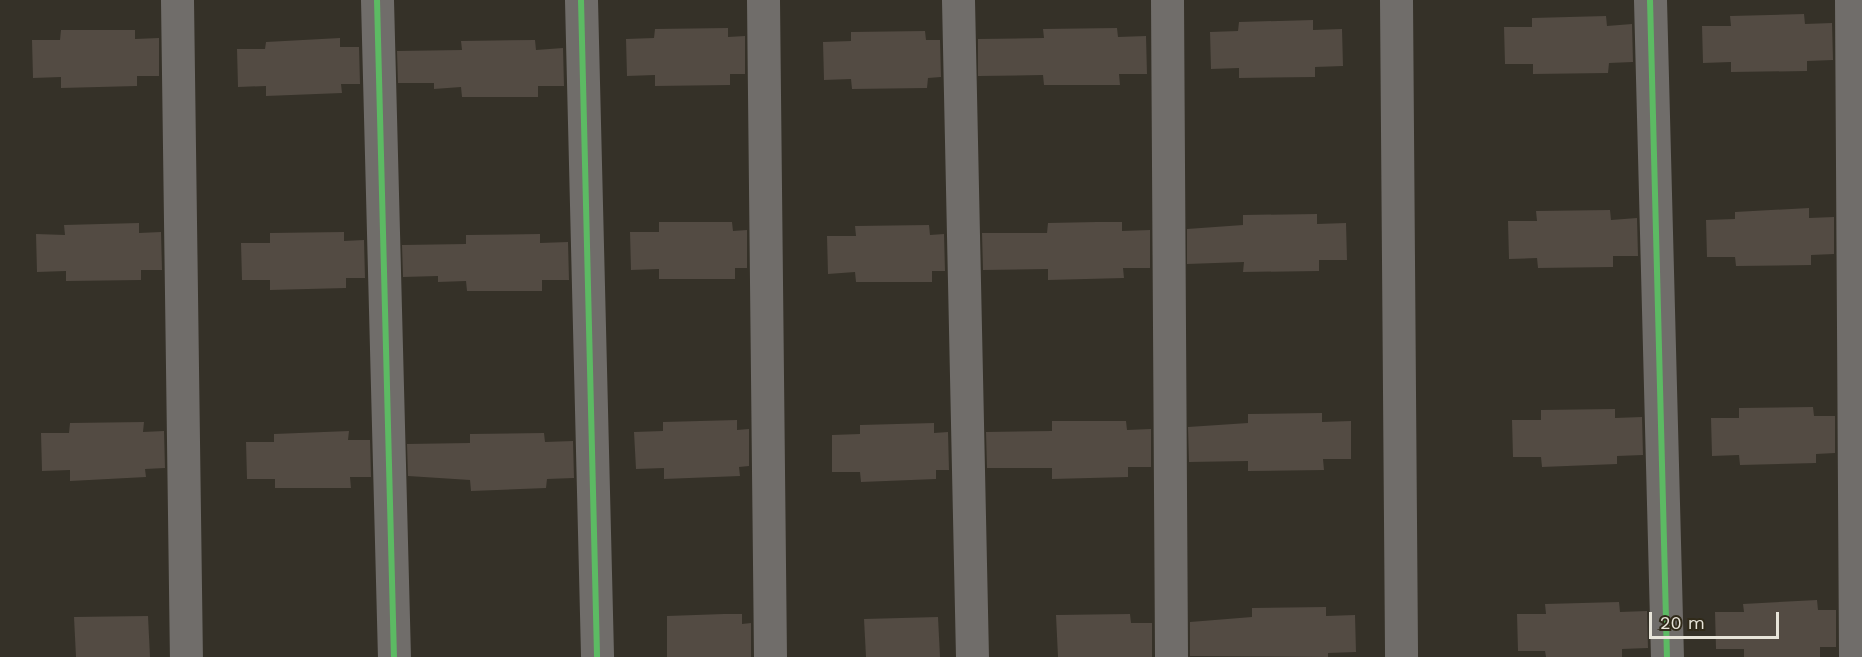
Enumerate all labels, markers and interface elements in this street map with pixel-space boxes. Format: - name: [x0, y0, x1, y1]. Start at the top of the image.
- scale bar: [1652, 600, 1782, 638]
- text: 20 m: [1660, 612, 1705, 633]

